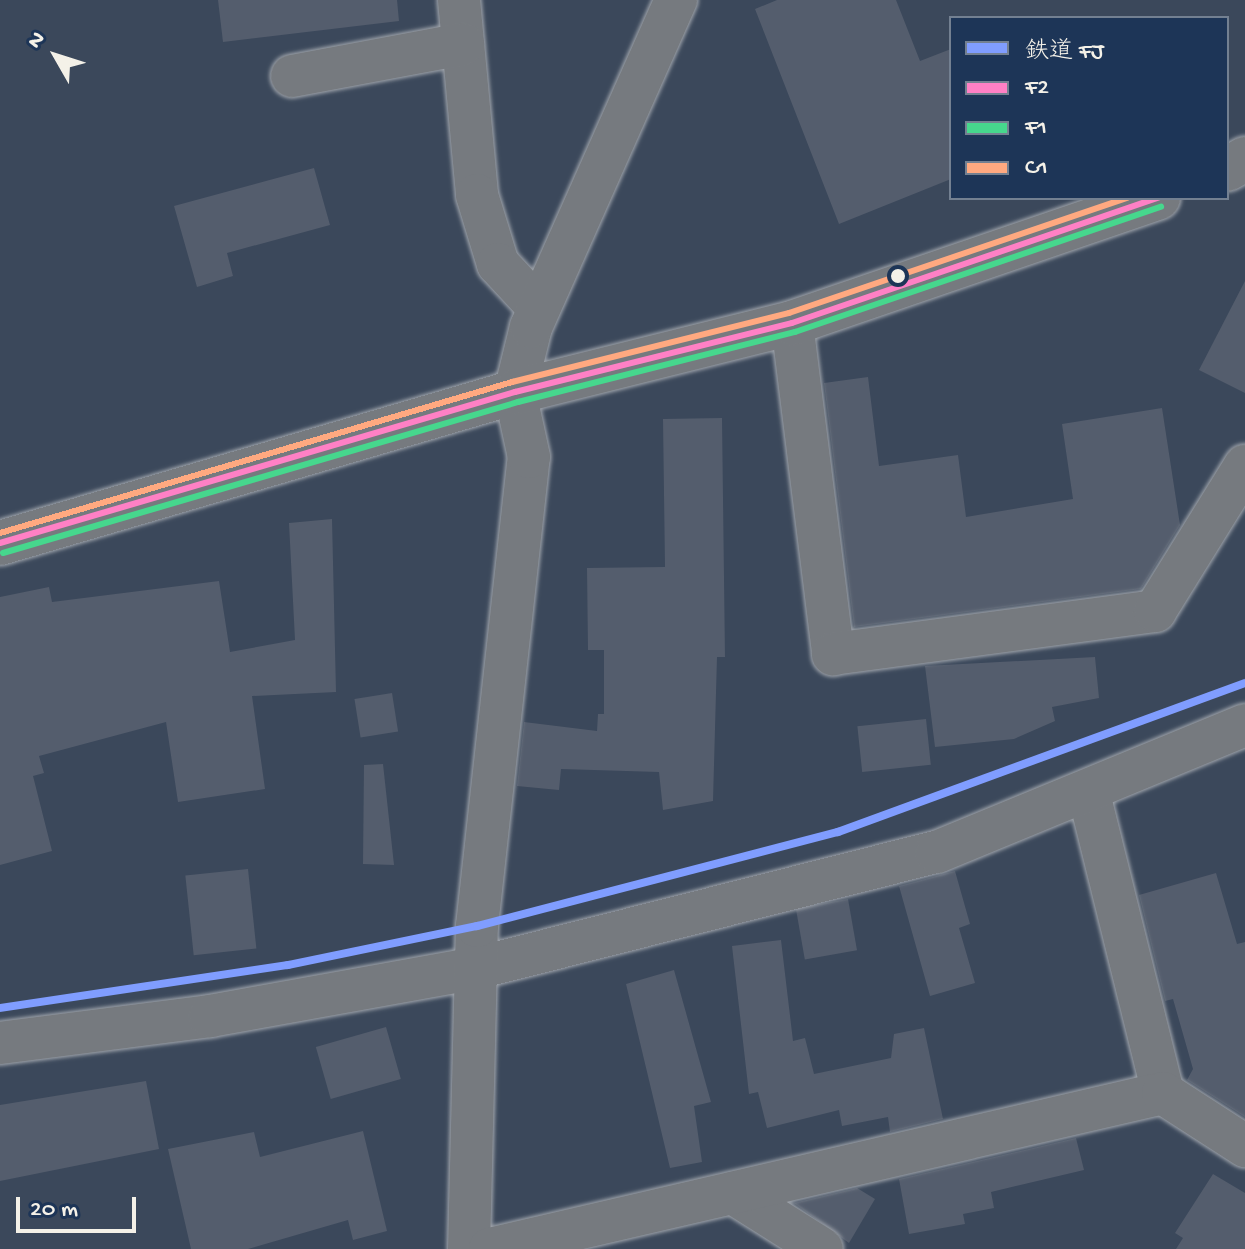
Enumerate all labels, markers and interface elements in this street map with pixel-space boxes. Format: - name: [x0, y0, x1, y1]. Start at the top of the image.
- north arrow: [16, 16, 96, 96]
- legend: [949, 16, 1229, 200]
- text: N: [23, 27, 52, 55]
- text: 鉄道 FJ: [1025, 38, 1104, 67]
- text: F2: [1025, 74, 1049, 103]
- text: F1: [1025, 114, 1047, 143]
- text: C1: [1025, 154, 1048, 183]
- unlabelled marker: [890, 268, 906, 284]
- scale bar: [20, 1181, 140, 1231]
- text: 20 m: [30, 1196, 78, 1225]

